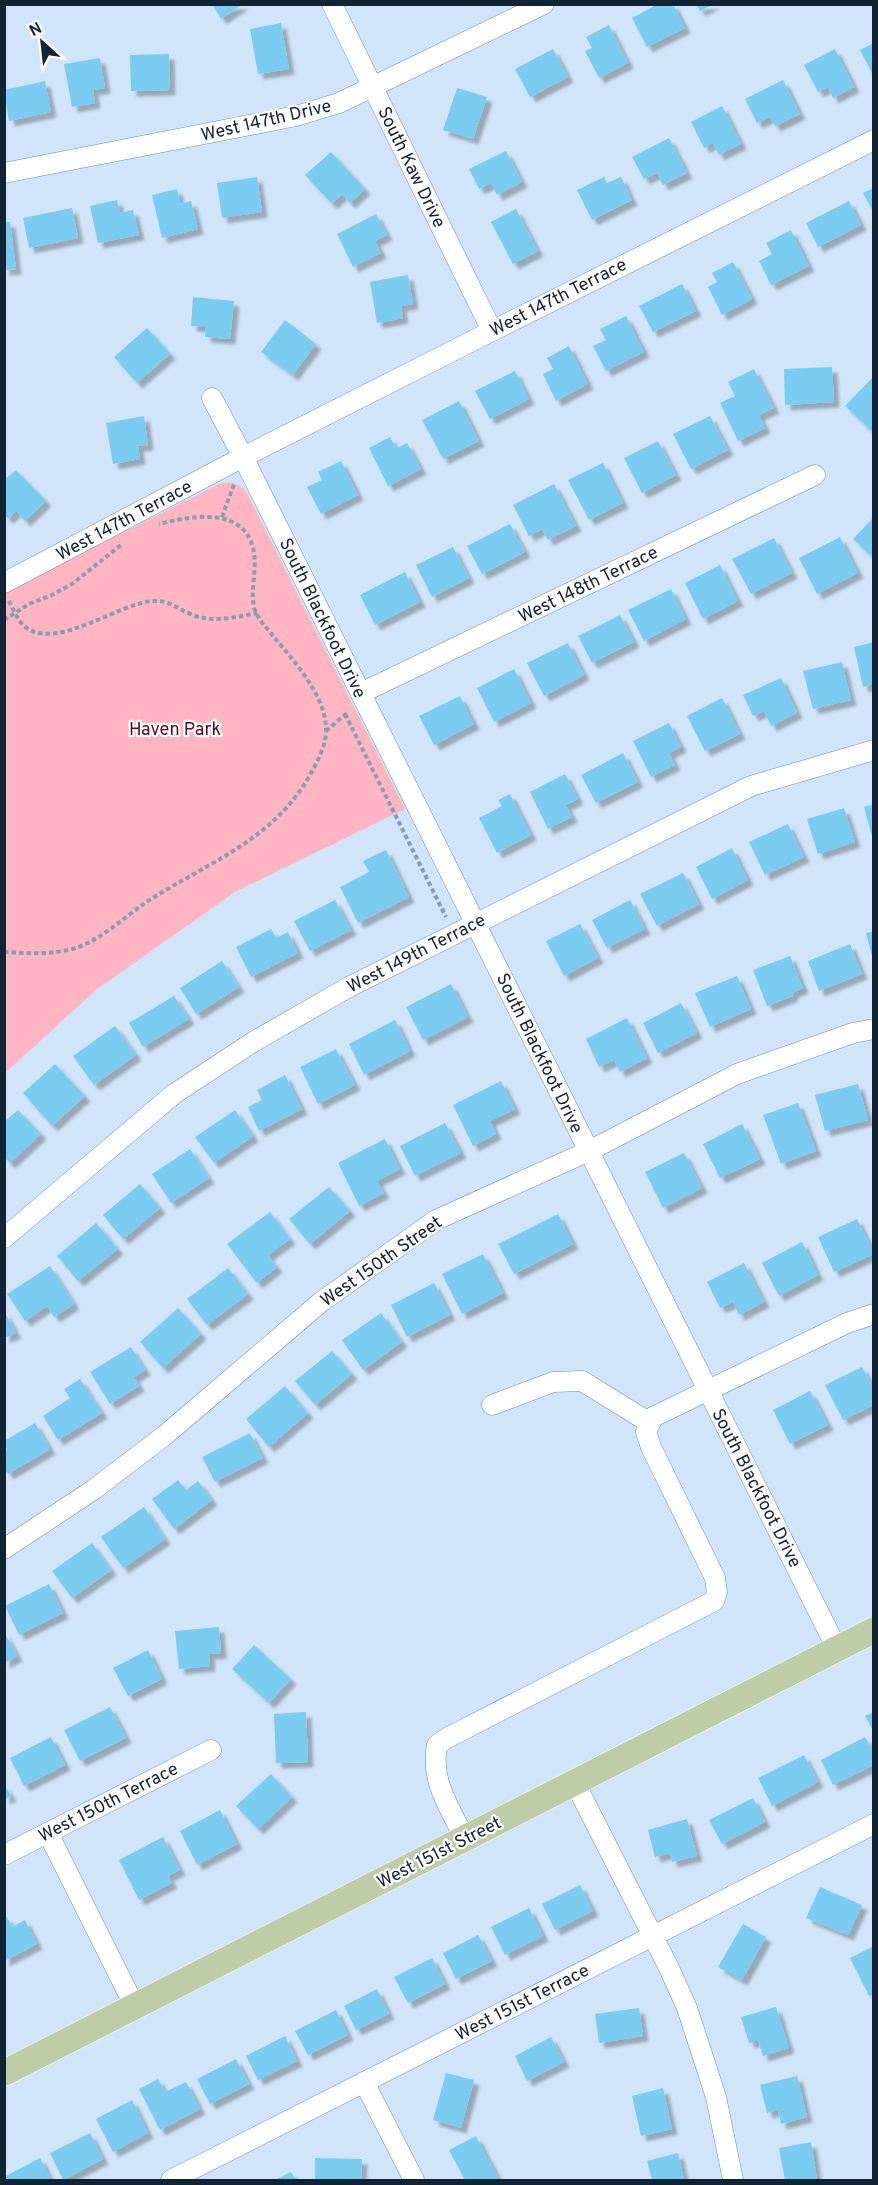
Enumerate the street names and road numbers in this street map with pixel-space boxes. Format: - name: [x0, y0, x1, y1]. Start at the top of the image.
- street label: West 147th Drive: [199, 95, 334, 148]
- street label: South Kaw Drive: [371, 103, 450, 232]
- street label: West 147th Terrace: [486, 254, 631, 343]
- street label: West 147th Terrace: [53, 476, 197, 567]
- street label: South Blackfoot Drive: [273, 535, 370, 703]
- street label: West 148th Terrace: [515, 542, 662, 629]
- street label: West 149th Terrace: [344, 909, 490, 999]
- street label: South Blackfoot Drive: [490, 970, 587, 1138]
- street label: West 150th Street: [317, 1212, 447, 1313]
- street label: South Blackfoot Drive: [706, 1405, 806, 1572]
- street label: West 150th Terrace: [35, 1758, 182, 1849]
- street label: West 151st Street: [374, 1812, 506, 1895]
- street label: West 151st Terrace: [452, 1960, 594, 2047]

